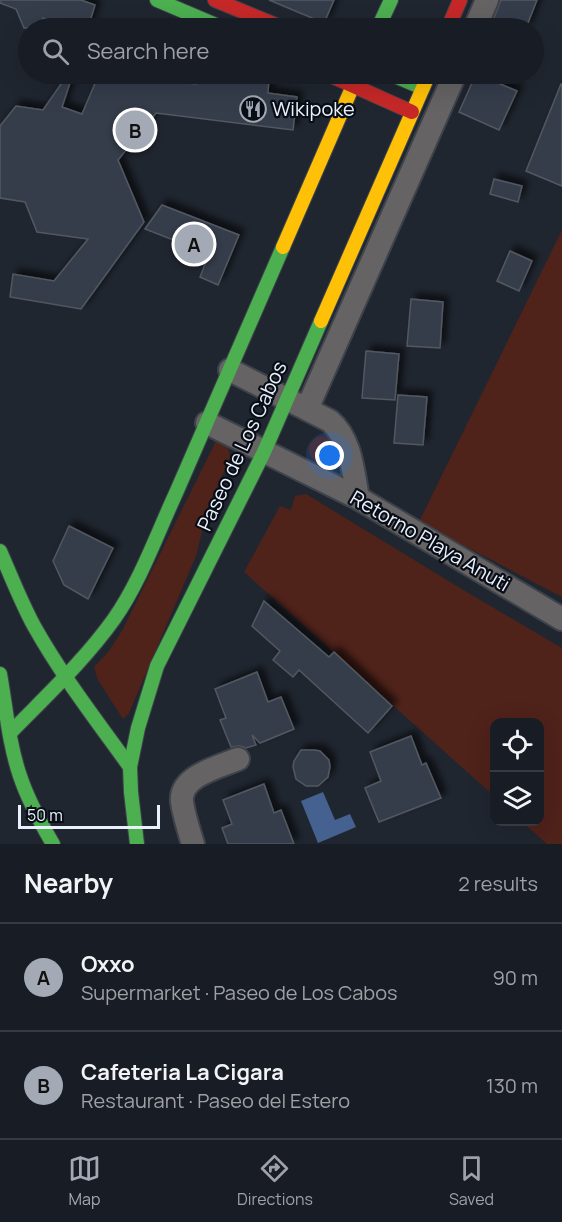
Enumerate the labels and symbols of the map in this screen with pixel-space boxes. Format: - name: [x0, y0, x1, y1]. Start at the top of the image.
- restaurant icon: Wikipoke: [238, 94, 268, 124]
- place label: Wikipoke: [272, 95, 355, 122]
- pin: B: [116, 108, 154, 152]
- pin: A: [174, 222, 214, 266]
- street label: Paseo de Los Cabos: [190, 357, 293, 535]
- your location: [315, 441, 344, 470]
- street label: Retorno Playa Anuti: [345, 484, 515, 597]
- scale bar: [18, 802, 160, 830]

